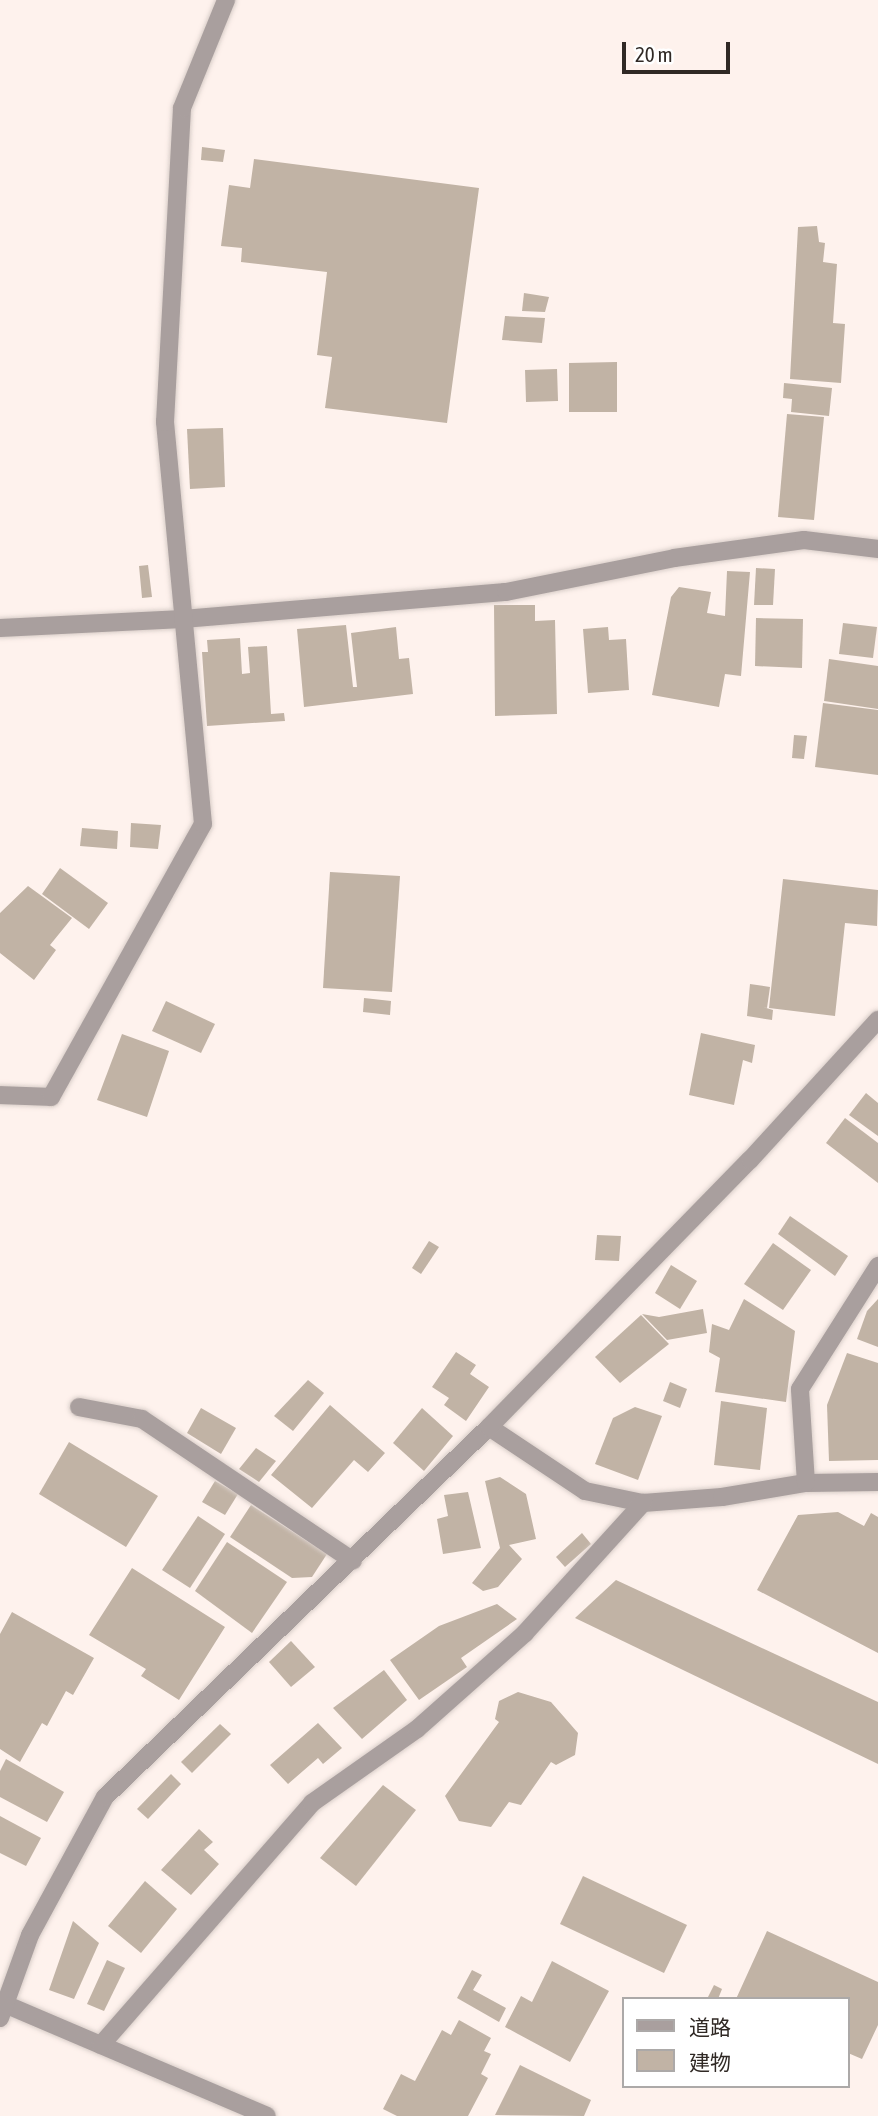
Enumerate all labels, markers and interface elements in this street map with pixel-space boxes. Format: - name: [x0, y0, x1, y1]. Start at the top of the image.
- scale bar: [626, 28, 734, 72]
- text: 20 m: [635, 42, 673, 66]
- legend: [622, 1997, 850, 2088]
- text: 道路: [689, 2015, 731, 2039]
- text: 建物: [689, 2050, 731, 2074]

